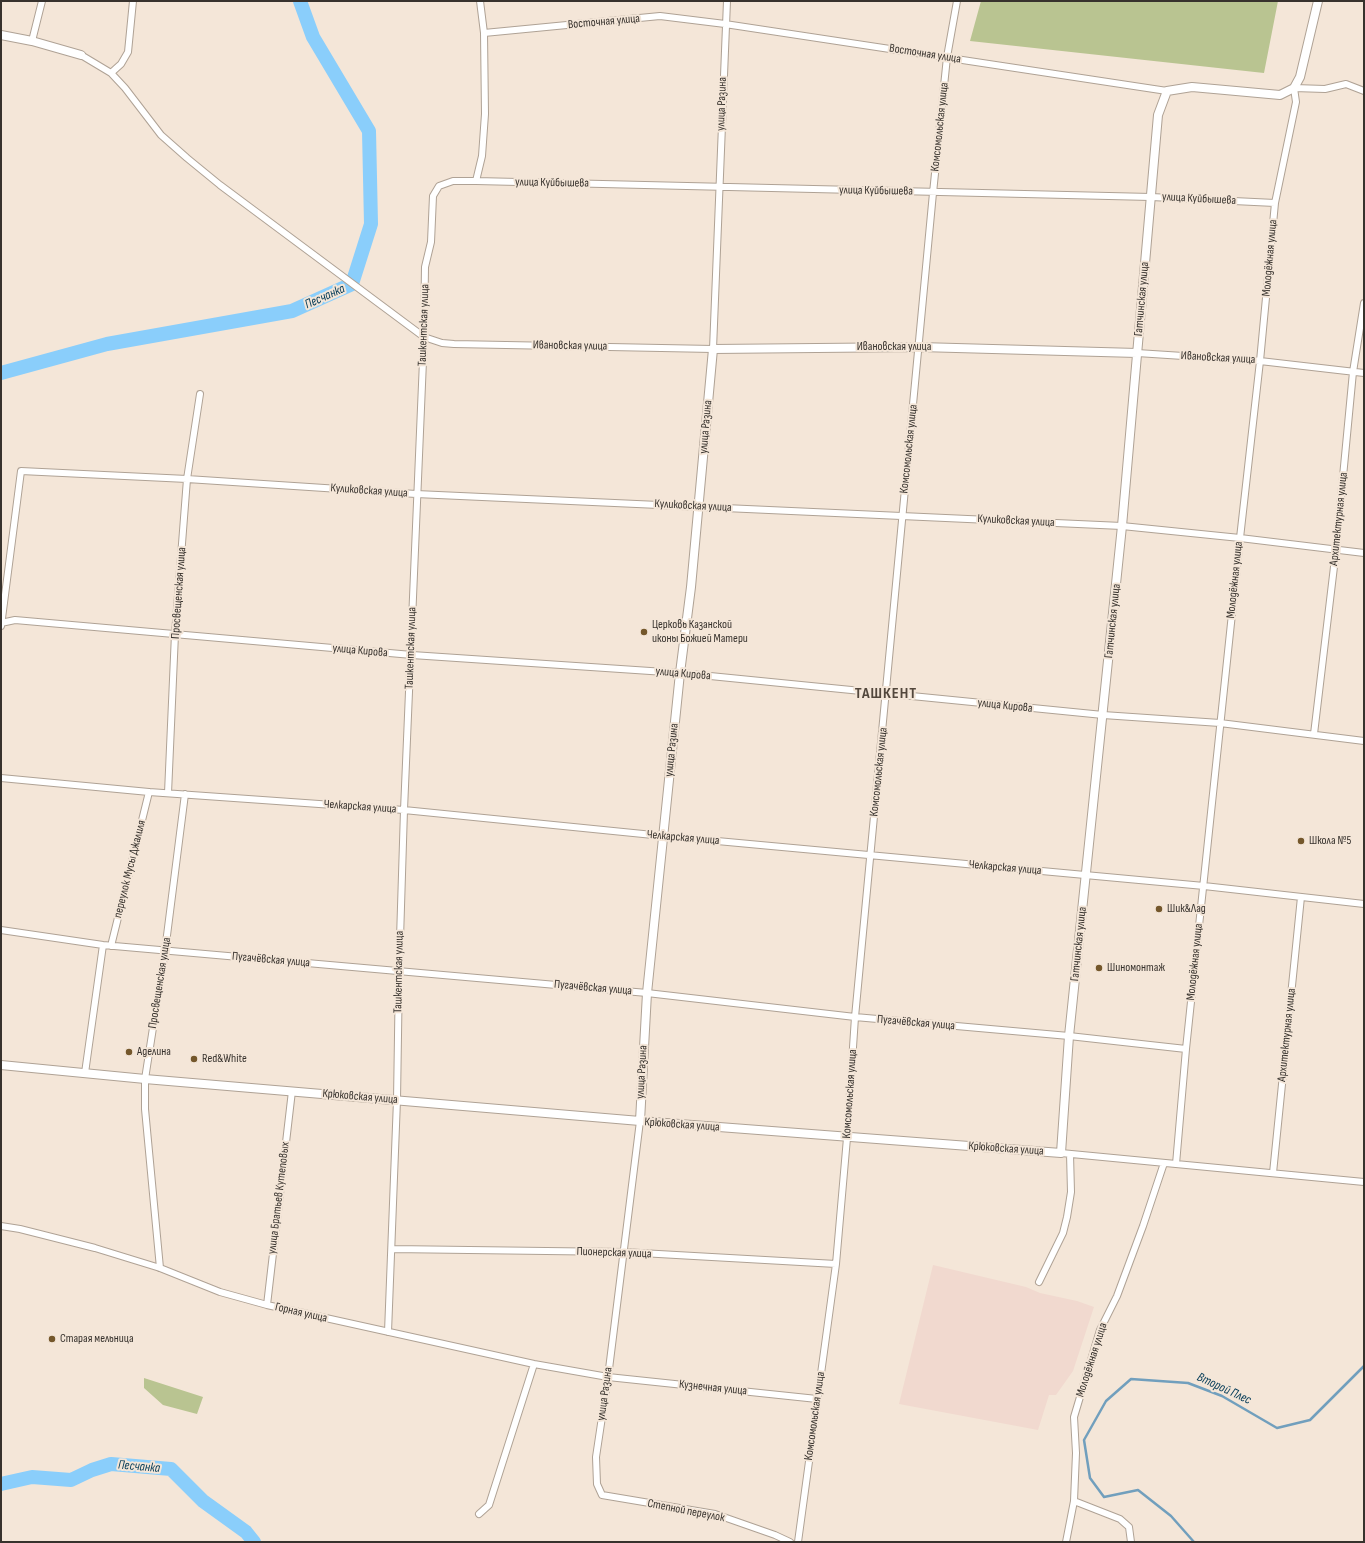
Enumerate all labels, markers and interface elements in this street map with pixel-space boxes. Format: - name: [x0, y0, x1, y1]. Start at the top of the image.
- street label: Восточная улица: [567, 12, 641, 32]
- street label: Восточная улица: [888, 41, 962, 67]
- street label: улица Разина: [714, 77, 730, 131]
- street label: Комсомольская улица: [928, 82, 952, 172]
- street label: улица Куйбышева: [515, 175, 589, 191]
- street label: улица Куйбышева: [839, 183, 913, 199]
- street label: улица Куйбышева: [1162, 190, 1236, 208]
- street label: Молодёжная улица: [1259, 219, 1281, 297]
- street label: Гатчинская улица: [1132, 261, 1152, 337]
- water label: Песчанка: [302, 281, 348, 313]
- street label: Ташкентская улица: [415, 284, 433, 366]
- street label: Ивановская улица: [533, 338, 607, 354]
- street label: Ивановская улица: [857, 340, 931, 354]
- street label: Ивановская улица: [1180, 349, 1256, 367]
- street label: улица Разина: [696, 400, 716, 454]
- street label: Комсомольская улица: [897, 404, 921, 494]
- street label: Архитектурная улица: [1327, 472, 1351, 566]
- street label: Куликовская улица: [330, 481, 408, 501]
- street label: Куликовская улица: [654, 497, 732, 515]
- street label: Куликовская улица: [977, 512, 1055, 530]
- street label: Молодёжная улица: [1224, 541, 1246, 619]
- street label: Просвещенская улица: [169, 547, 189, 639]
- street label: Гатчинская улица: [1102, 583, 1124, 659]
- street label: Ташкентская улица: [402, 607, 420, 689]
- place label: Церковь Казанской иконы Божией Матери: [652, 618, 748, 646]
- marker: Церковь Казанской иконы Божией Матери: [639, 627, 649, 637]
- street label: улица Кирова: [332, 641, 388, 661]
- street label: улица Кирова: [655, 664, 711, 684]
- district label: ТАШКЕНТ: [855, 684, 917, 704]
- street label: улица Кирова: [977, 696, 1033, 716]
- street label: улица Разина: [662, 722, 682, 778]
- street label: Комсомольская улица: [867, 727, 891, 817]
- street label: Челкарская улица: [323, 797, 397, 817]
- street label: переулок Мусы Джалиля: [111, 819, 149, 919]
- street label: Челкарская улица: [646, 828, 720, 848]
- place label: Школа №5: [1309, 834, 1351, 848]
- marker: Школа №5: [1296, 836, 1306, 846]
- street label: Челкарская улица: [968, 858, 1042, 878]
- place label: Шик&Лад: [1167, 902, 1206, 916]
- marker: Шик&Лад: [1154, 904, 1164, 914]
- street label: Гатчинская улица: [1068, 906, 1090, 982]
- street label: Молодёжная улица: [1184, 923, 1206, 1001]
- street label: Ташкентская улица: [391, 931, 407, 1013]
- street label: Просвещенская улица: [146, 936, 174, 1030]
- street label: Пугачёвская улица: [231, 949, 311, 971]
- place label: Шиномонтаж: [1107, 961, 1165, 975]
- marker: Шиномонтаж: [1094, 963, 1104, 973]
- street label: Пугачёвская улица: [553, 977, 633, 999]
- street label: Архитектурная улица: [1275, 988, 1299, 1082]
- street label: Пугачёвская улица: [876, 1012, 956, 1034]
- place label: Аделина: [137, 1045, 171, 1059]
- street label: улица Разина: [633, 1045, 651, 1099]
- marker: Аделина: [124, 1047, 134, 1057]
- street label: Комсомольская улица: [840, 1049, 860, 1139]
- place label: Red&White: [202, 1052, 247, 1066]
- marker: Red&White: [189, 1054, 199, 1064]
- street label: Крюковская улица: [322, 1087, 398, 1107]
- street label: Крюковская улица: [644, 1115, 720, 1135]
- street label: Крюковская улица: [968, 1139, 1044, 1159]
- street label: улица Братьев Кутеповых: [265, 1141, 293, 1255]
- street label: Пионерская улица: [576, 1244, 652, 1262]
- street label: Горная улица: [273, 1300, 329, 1326]
- street label: Молодёжная улица: [1073, 1321, 1111, 1399]
- place label: Старая мельница: [60, 1332, 134, 1346]
- marker: Старая мельница: [47, 1334, 57, 1344]
- street label: улица Разина: [594, 1366, 616, 1422]
- water label: Второй Плес: [1194, 1370, 1254, 1408]
- street label: Комсомольская улица: [802, 1371, 828, 1461]
- street label: Кузнечная улица: [678, 1377, 748, 1399]
- water label: Песчанка: [117, 1457, 161, 1477]
- street label: Степной переулок: [646, 1496, 726, 1526]

